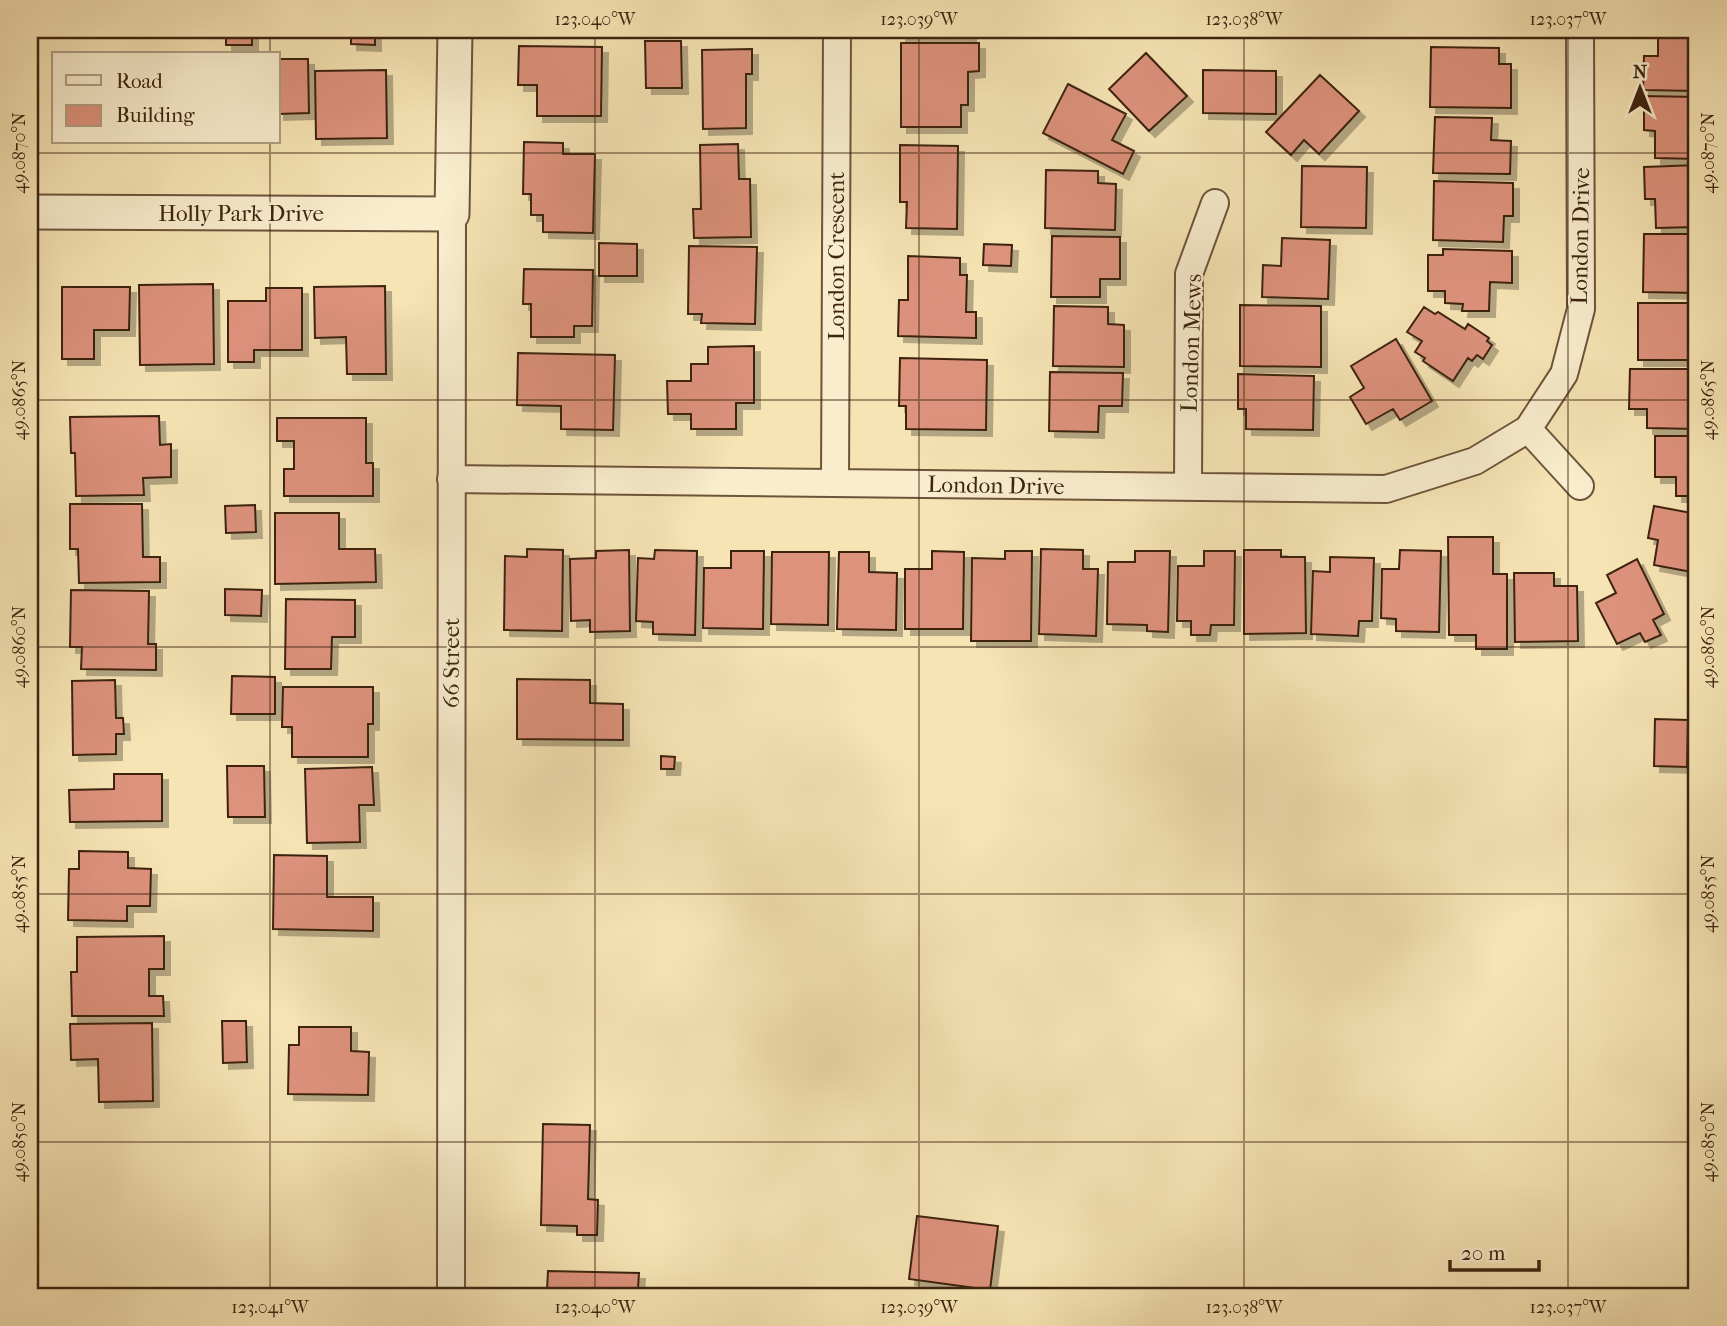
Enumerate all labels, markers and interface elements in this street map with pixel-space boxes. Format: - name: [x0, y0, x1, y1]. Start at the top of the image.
- text: 123.040°W: [554, 9, 637, 30]
- text: 123.039°W: [880, 9, 959, 30]
- text: 123.038°W: [1205, 9, 1284, 30]
- text: 123.037°W: [1530, 9, 1608, 30]
- legend: [52, 52, 280, 144]
- north arrow: [1604, 52, 1674, 122]
- text: N: [1633, 61, 1648, 83]
- text: Road: [116, 69, 163, 93]
- text: Building: [116, 103, 195, 127]
- text: 49.0870°N: [9, 112, 30, 194]
- text: 49.0870°N: [1698, 112, 1719, 194]
- street label: London Drive: [1566, 167, 1595, 305]
- street label: London Crescent: [823, 172, 850, 340]
- street label: Holly Park Drive: [158, 200, 324, 227]
- street label: London Mews: [1176, 273, 1207, 413]
- text: 49.0865°N: [9, 360, 30, 440]
- text: 49.0865°N: [1698, 360, 1719, 440]
- street label: London Drive: [927, 471, 1065, 500]
- text: 49.0860°N: [9, 605, 30, 688]
- text: 49.0860°N: [1698, 605, 1719, 688]
- street label: 66 Street: [438, 618, 465, 708]
- text: 49.0855°N: [9, 855, 30, 933]
- text: 49.0855°N: [1698, 855, 1719, 933]
- text: 49.0850°N: [9, 1101, 30, 1182]
- text: 49.0850°N: [1698, 1101, 1719, 1182]
- scale bar: [1450, 1228, 1540, 1272]
- text: 20 m: [1461, 1241, 1506, 1265]
- text: 123.041°W: [231, 1297, 310, 1318]
- text: 123.040°W: [554, 1297, 637, 1318]
- text: 123.039°W: [880, 1297, 959, 1318]
- text: 123.038°W: [1205, 1297, 1284, 1318]
- text: 123.037°W: [1530, 1297, 1608, 1318]

